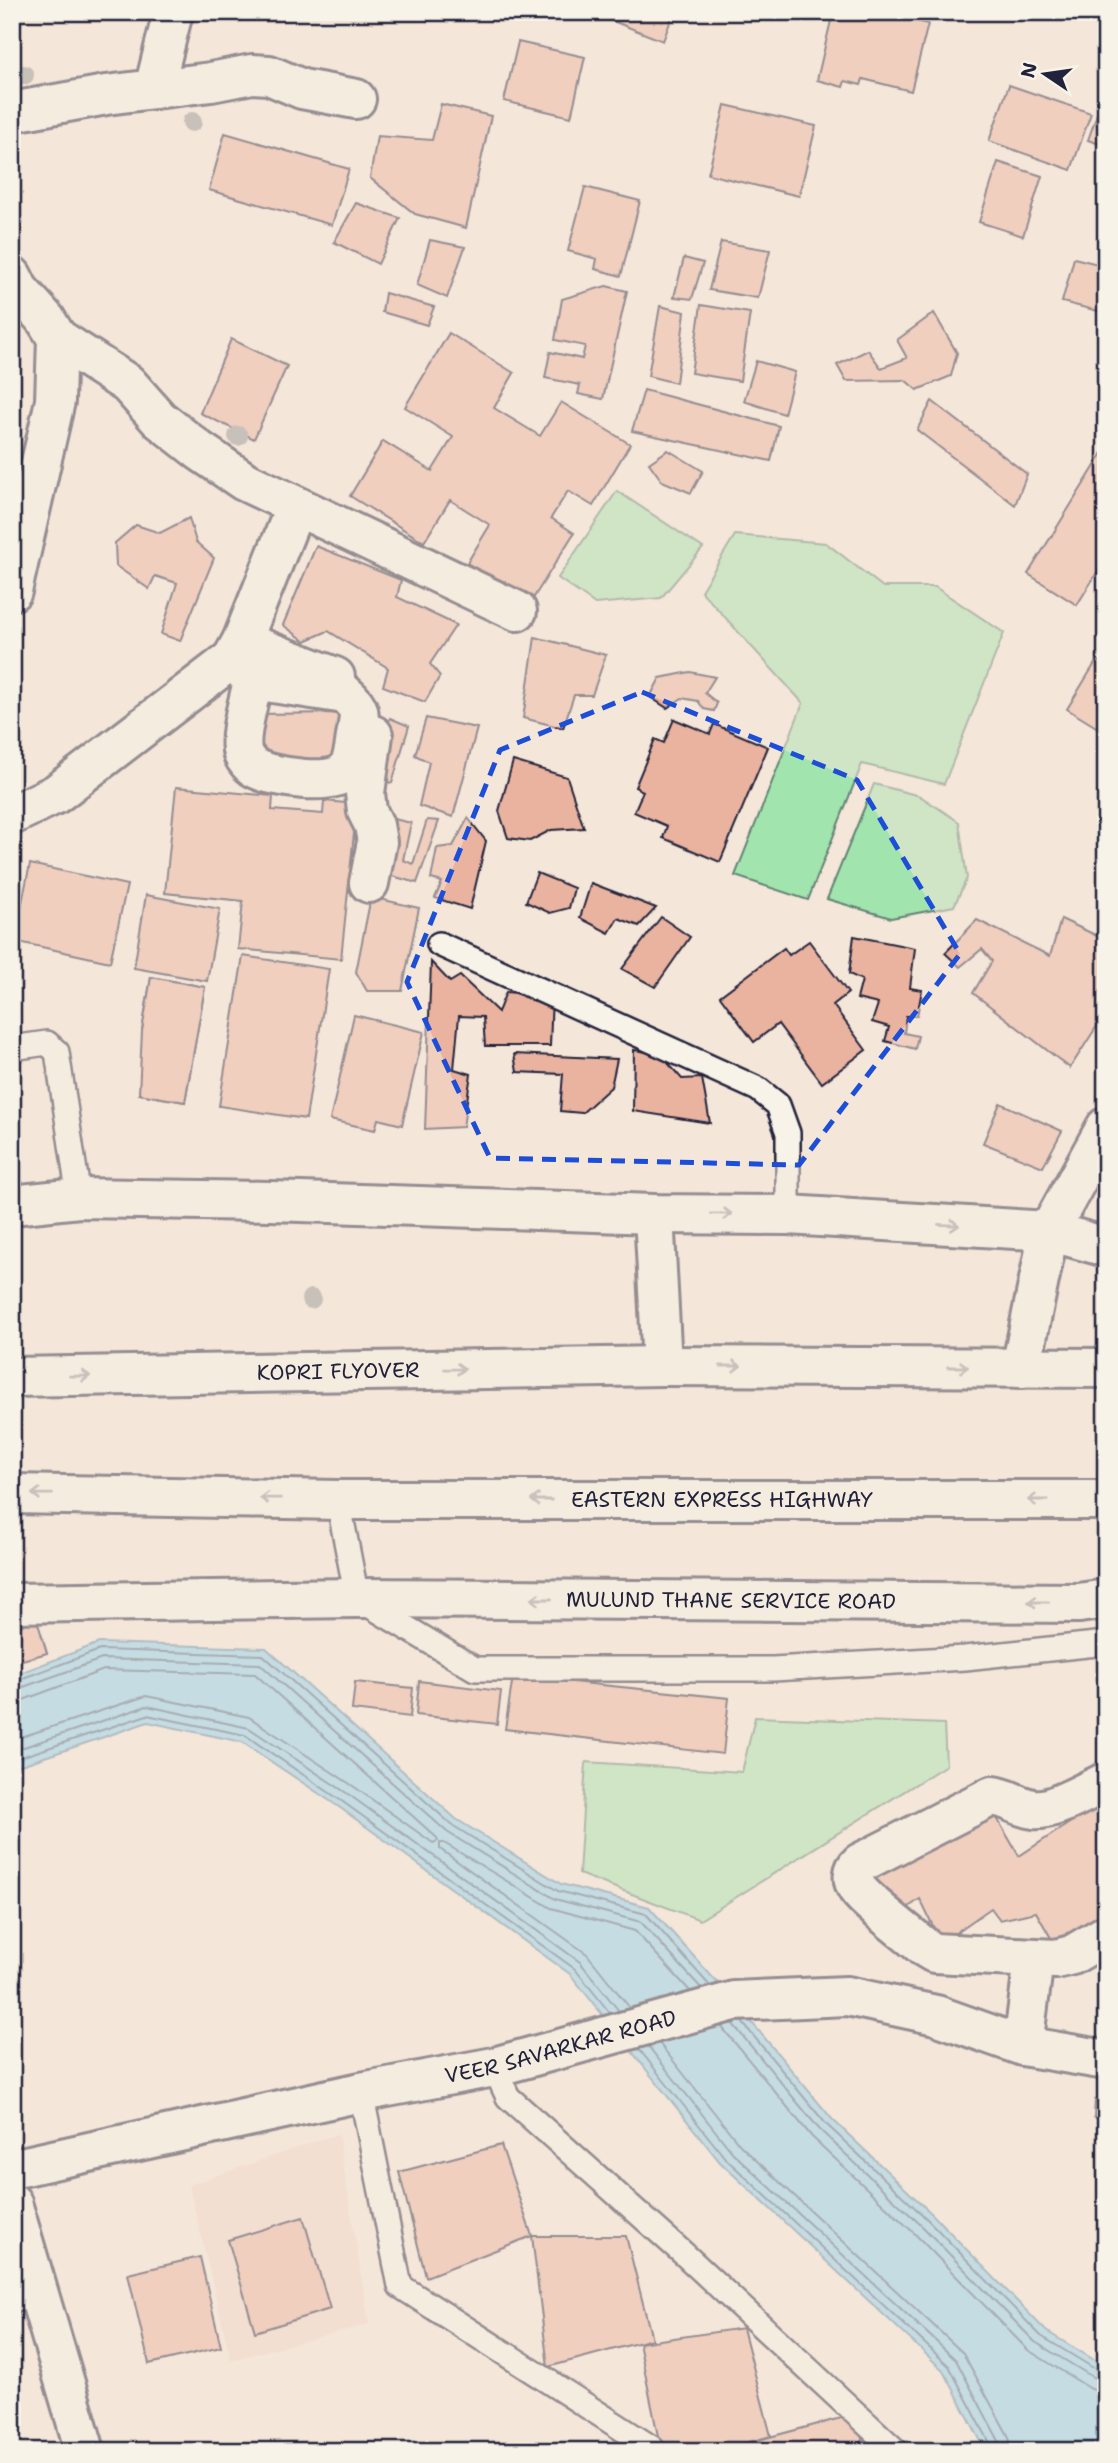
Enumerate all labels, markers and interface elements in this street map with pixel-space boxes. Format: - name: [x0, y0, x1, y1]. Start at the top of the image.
- north arrow: [1010, 38, 1080, 108]
- text: N: [1015, 60, 1043, 80]
- one-way arrow: [710, 1208, 733, 1221]
- one-way arrow: [937, 1219, 960, 1232]
- street label: KOPRI FLYOVER: [256, 1356, 419, 1387]
- one-way arrow: [719, 1359, 742, 1373]
- one-way arrow: [946, 1361, 969, 1374]
- one-way arrow: [443, 1363, 466, 1376]
- one-way arrow: [69, 1369, 92, 1383]
- street label: EASTERN EXPRESS HIGHWAY: [571, 1486, 873, 1514]
- one-way arrow: [31, 1488, 54, 1501]
- one-way arrow: [259, 1492, 282, 1505]
- one-way arrow: [529, 1493, 552, 1507]
- one-way arrow: [1026, 1493, 1049, 1507]
- street label: MULUND THANE SERVICE ROAD: [566, 1585, 896, 1616]
- one-way arrow: [529, 1592, 552, 1606]
- one-way arrow: [1026, 1595, 1049, 1609]
- street label: VEER SAVARKAR ROAD: [442, 2004, 679, 2090]

